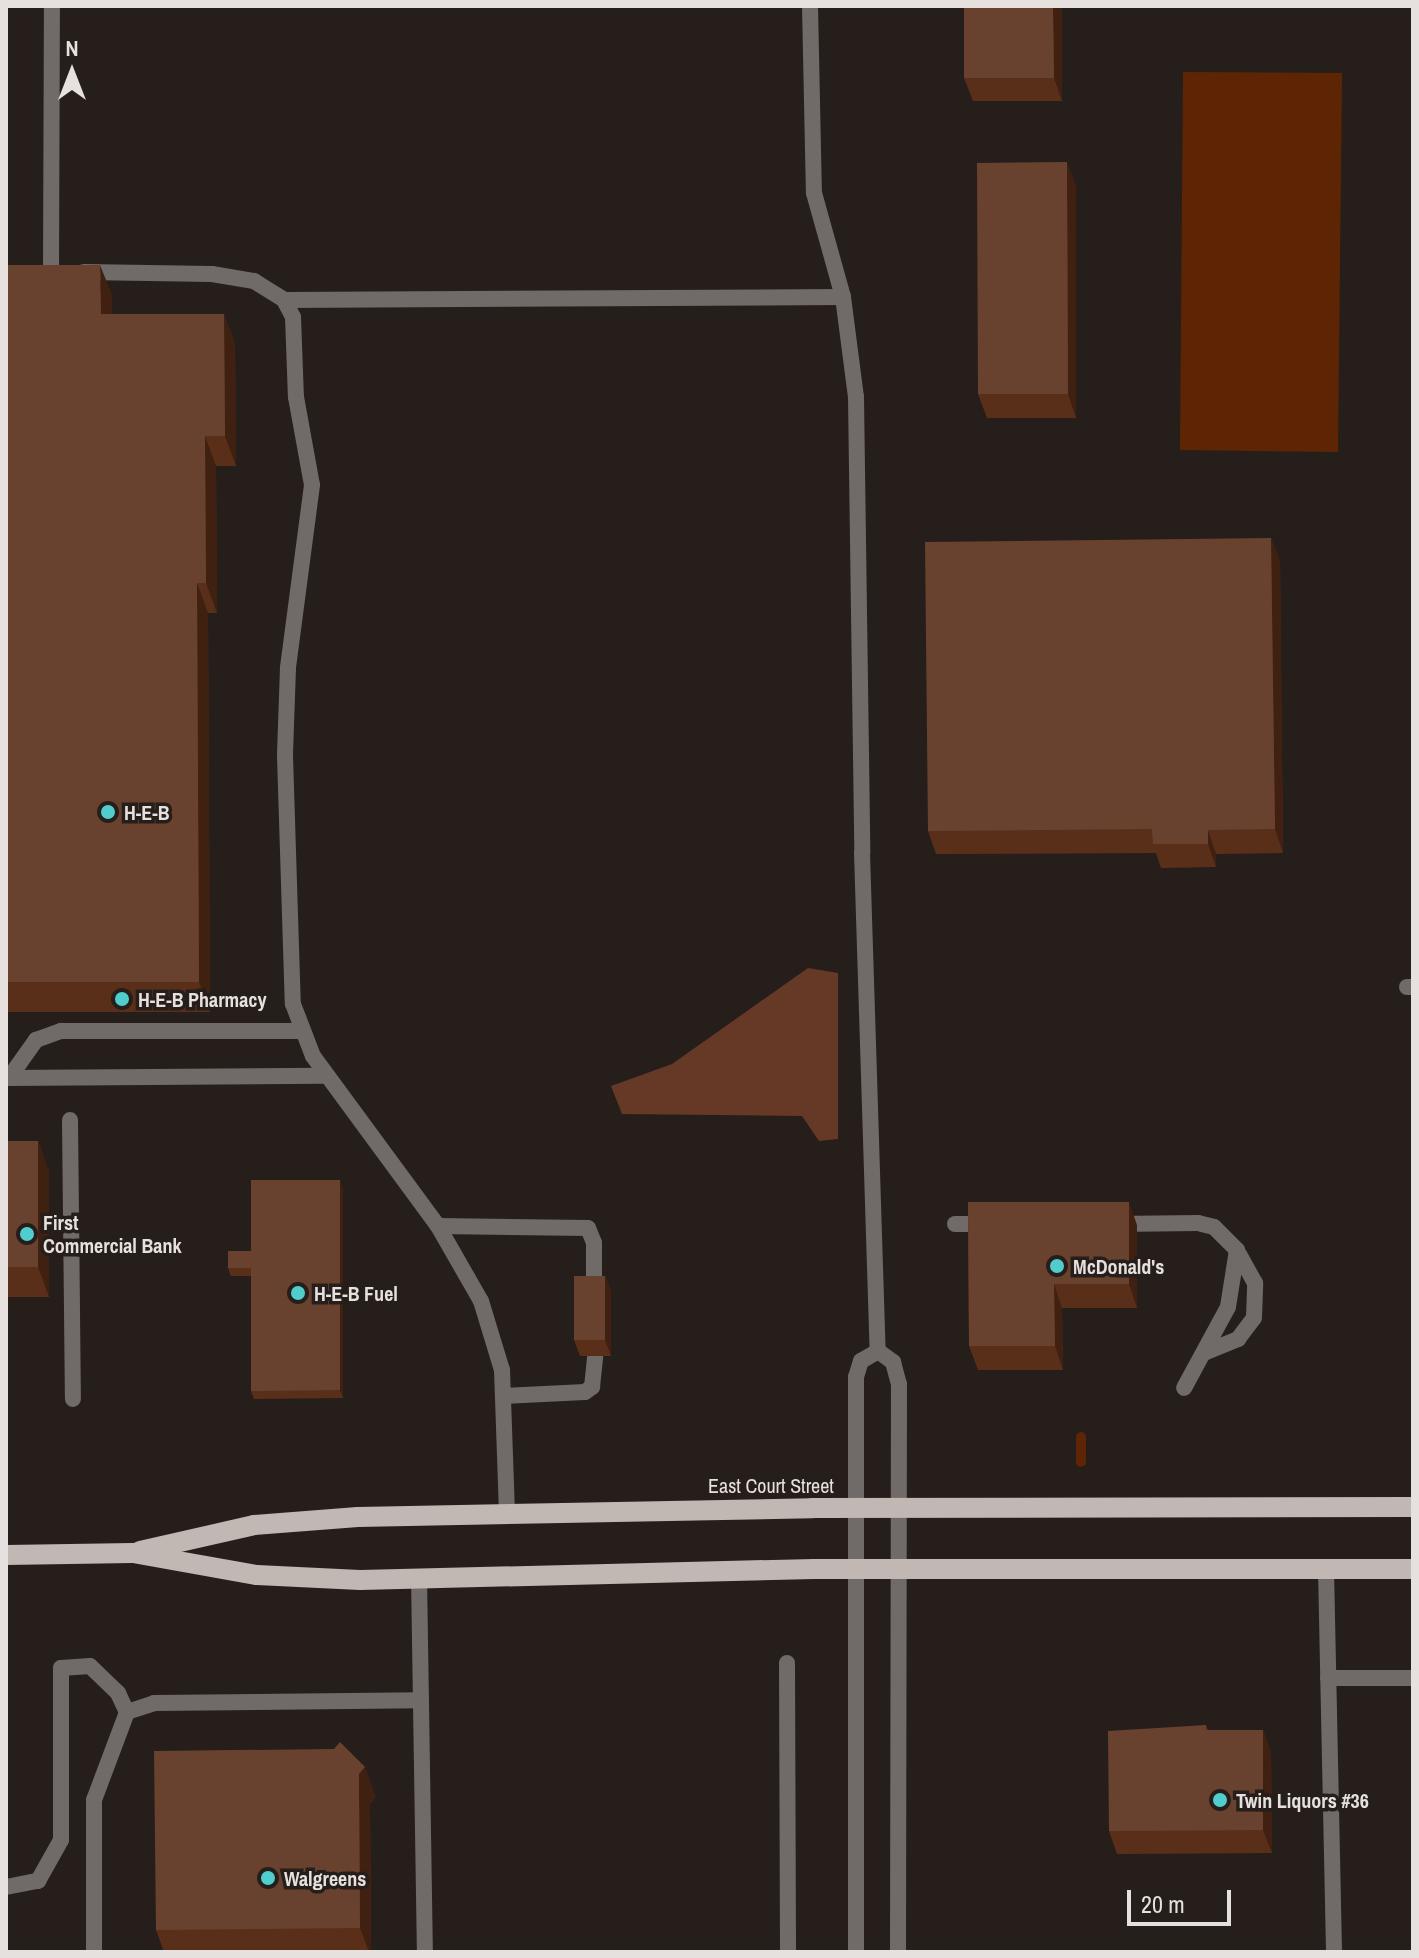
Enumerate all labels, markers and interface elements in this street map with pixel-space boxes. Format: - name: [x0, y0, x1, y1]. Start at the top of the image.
- north arrow: [32, 32, 112, 112]
- text: N: [65, 33, 79, 63]
- place label: H-E-B: [124, 800, 170, 824]
- marker: H-E-B: [99, 803, 117, 821]
- place label: H-E-B Pharmacy: [138, 987, 266, 1011]
- marker: H-E-B Pharmacy: [113, 990, 131, 1008]
- place label: First Commercial Bank: [43, 1210, 182, 1257]
- marker: First Commercial Bank: [18, 1225, 36, 1243]
- place label: McDonald's: [1073, 1254, 1164, 1278]
- marker: McDonald's: [1048, 1257, 1066, 1275]
- place label: H-E-B Fuel: [314, 1281, 398, 1305]
- marker: H-E-B Fuel: [289, 1284, 307, 1302]
- street label: East Court Street: [708, 1473, 834, 1497]
- place label: Twin Liquors #36: [1236, 1788, 1369, 1812]
- marker: Twin Liquors #36: [1211, 1791, 1229, 1809]
- place label: Walgreens: [284, 1866, 366, 1890]
- marker: Walgreens: [259, 1869, 277, 1887]
- scale bar: [1131, 1874, 1235, 1924]
- text: 20 m: [1141, 1888, 1185, 1920]

